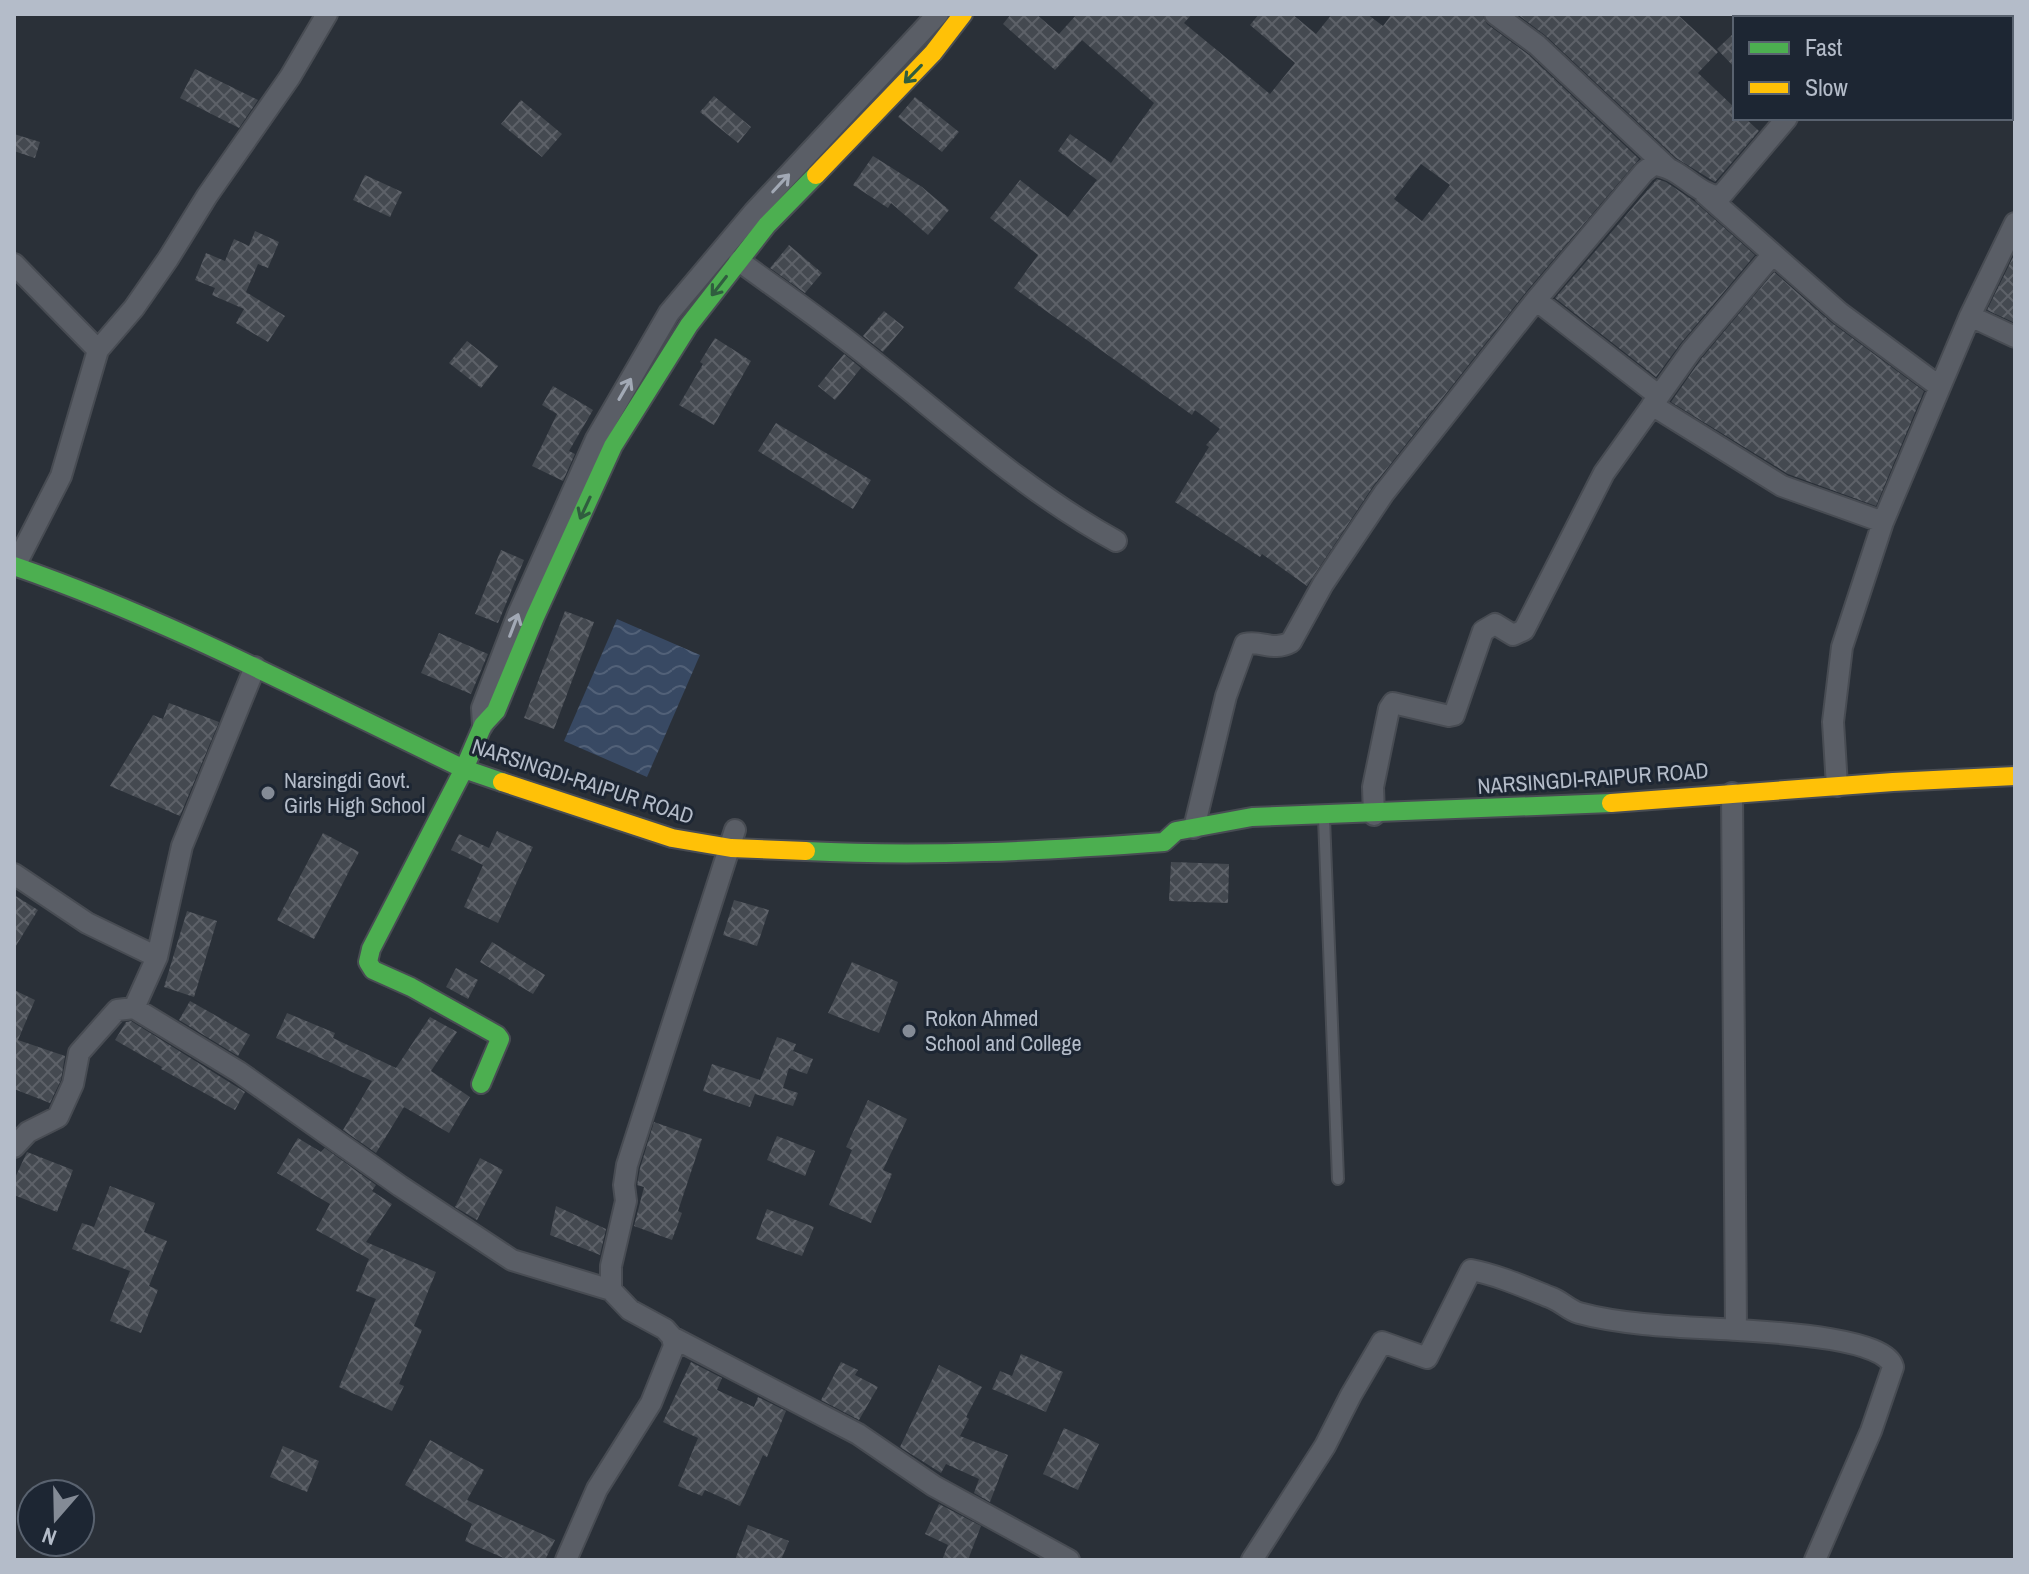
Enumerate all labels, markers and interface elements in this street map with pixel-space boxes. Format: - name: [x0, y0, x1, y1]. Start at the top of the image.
- legend: [1733, 16, 2013, 120]
- text: Fast: [1805, 31, 1843, 63]
- one-way arrow: [904, 63, 923, 83]
- text: Slow: [1805, 71, 1848, 103]
- one-way arrow: [772, 174, 790, 194]
- one-way arrow: [711, 275, 728, 296]
- one-way arrow: [618, 378, 633, 402]
- one-way arrow: [577, 496, 592, 520]
- one-way arrow: [508, 613, 522, 637]
- street label: NARSINGDI-RAIPUR ROAD: [468, 731, 698, 831]
- street label: NARSINGDI-RAIPUR ROAD: [1476, 755, 1710, 801]
- place label: Narsingdi Govt. Girls High School: [284, 765, 425, 820]
- marker: Narsingdi Govt. Girls High School: [259, 784, 277, 802]
- place label: Rokon Ahmed School and College: [925, 1003, 1081, 1058]
- marker: Rokon Ahmed School and College: [900, 1022, 918, 1040]
- north arrow: [16, 1478, 96, 1558]
- text: N: [38, 1520, 60, 1553]

